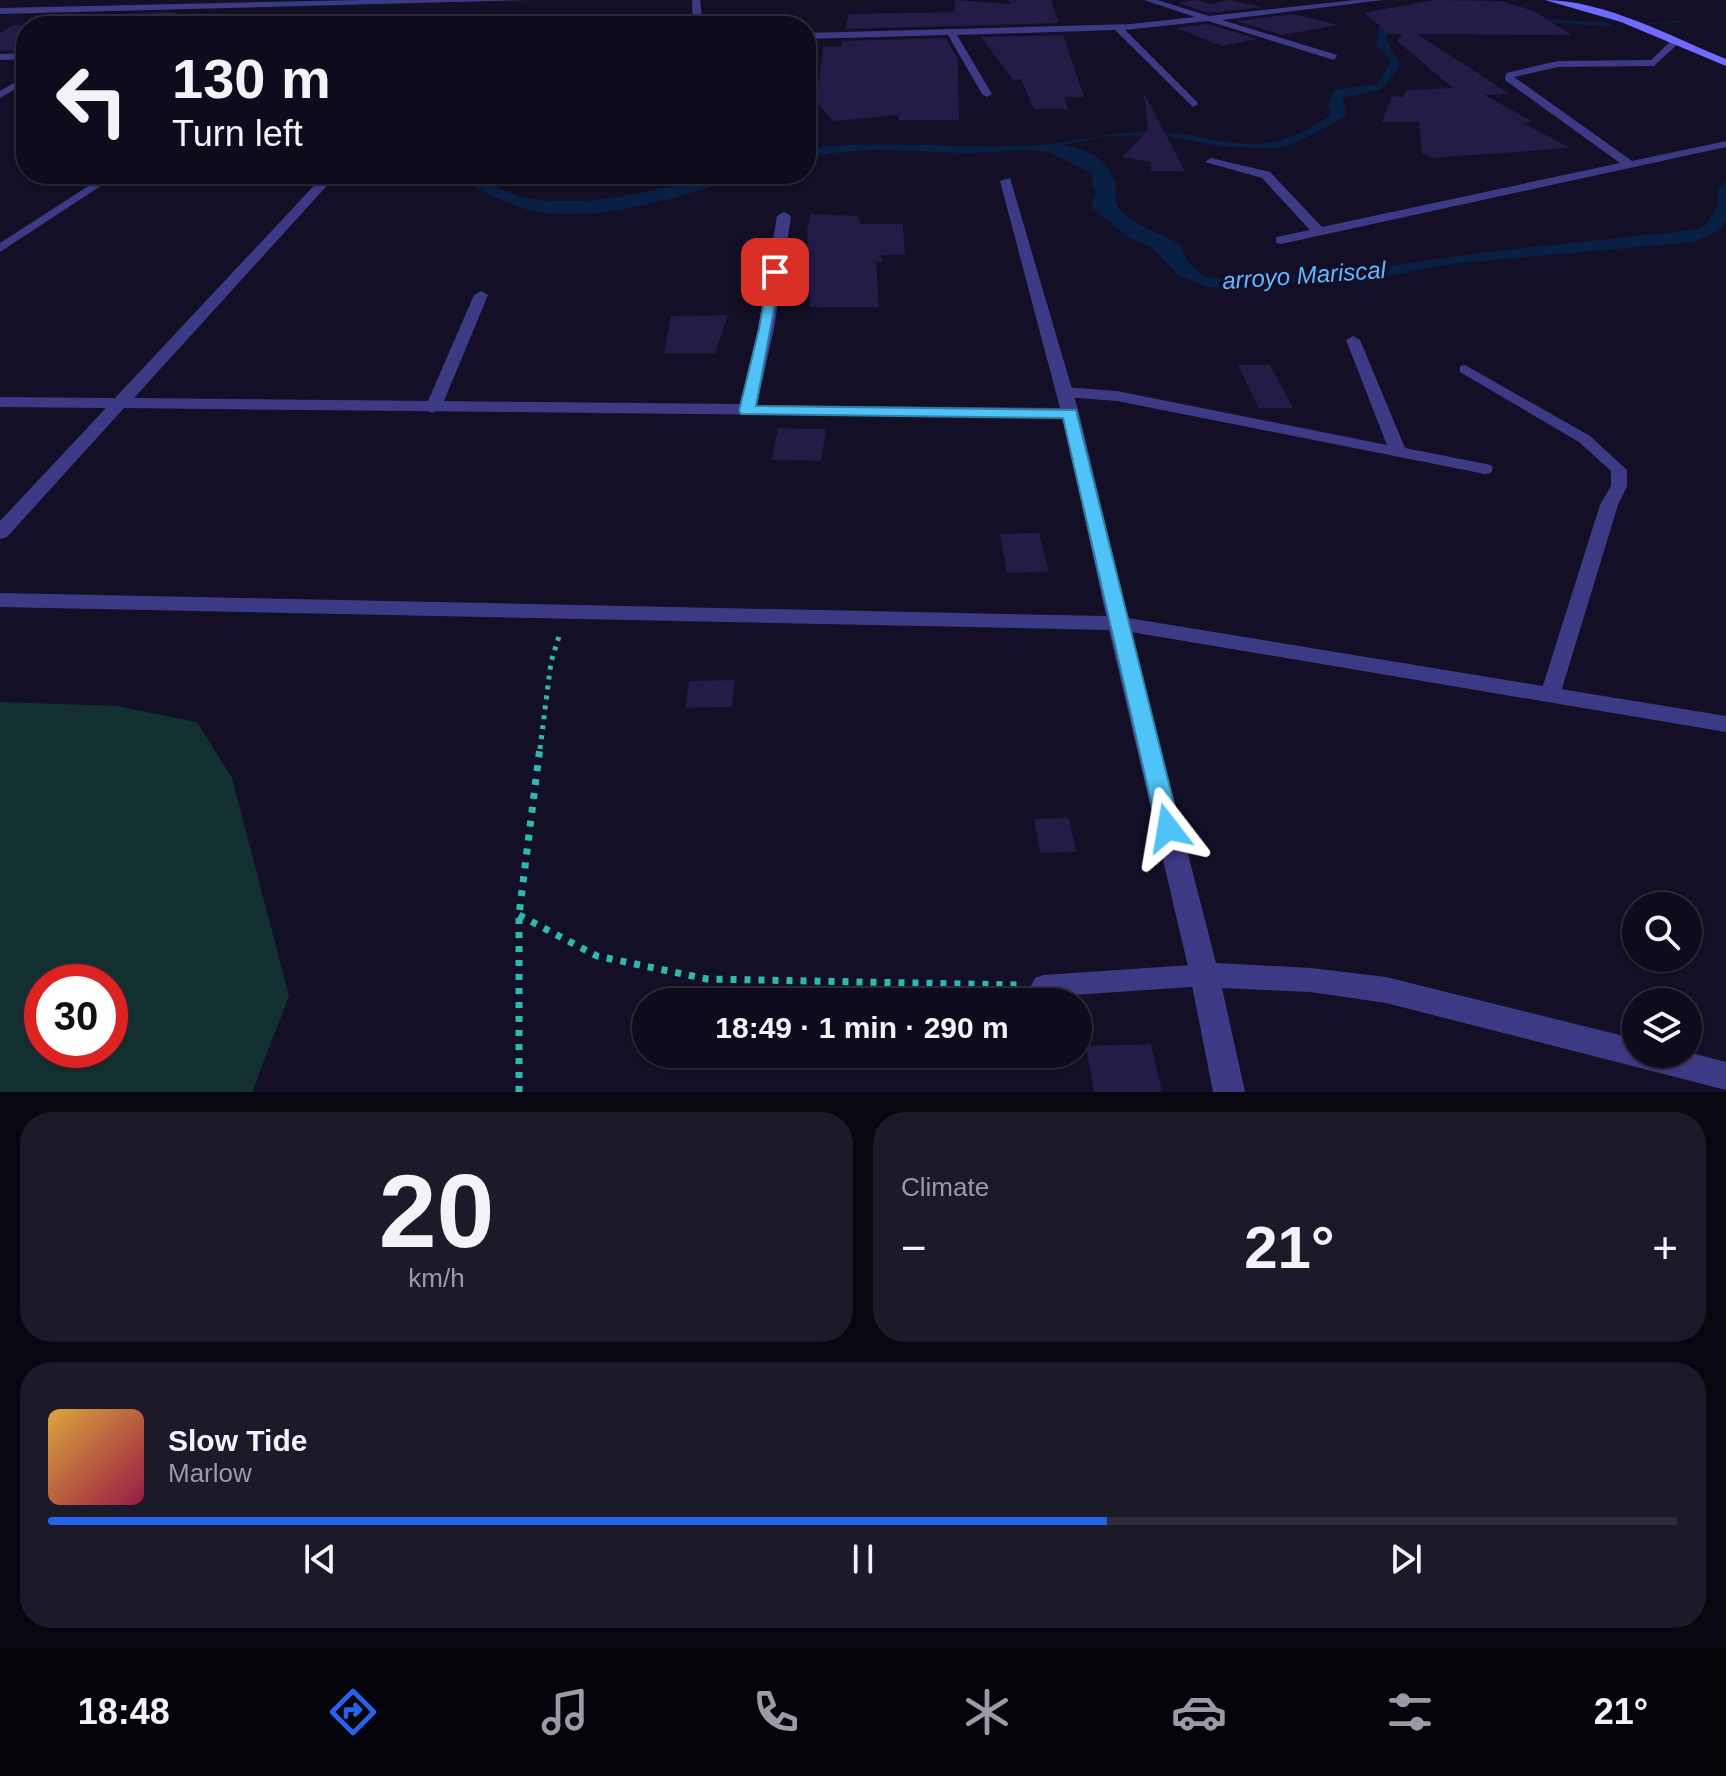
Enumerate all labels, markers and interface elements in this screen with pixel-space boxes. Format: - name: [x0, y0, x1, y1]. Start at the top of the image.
- text: 130 m: [172, 47, 331, 110]
- icon: left: [40, 48, 144, 152]
- text: Turn left: [172, 113, 303, 154]
- pin: [741, 238, 809, 306]
- icon: arrive: [753, 250, 797, 294]
- water label: arroyo Mariscal: [1221, 256, 1387, 294]
- position arrow: [1126, 786, 1210, 870]
- map controls: [1622, 892, 1702, 1068]
- button: search: [1622, 892, 1702, 972]
- speed limit sign: 30: [24, 964, 128, 1068]
- button: layers: [1622, 988, 1702, 1068]
- text: 18:49 · 1 min · 290 m: [715, 1011, 1009, 1044]
- text: 20: [379, 1153, 494, 1269]
- text: Climate: [901, 1172, 989, 1202]
- text: 21°: [1244, 1214, 1335, 1281]
- text: −: [901, 1223, 927, 1272]
- text: +: [1652, 1223, 1678, 1272]
- text: km/h: [408, 1263, 465, 1293]
- text: Slow Tide: [168, 1424, 307, 1457]
- text: Marlow: [168, 1458, 252, 1488]
- icon: previous: [298, 1537, 342, 1581]
- icon: pause: [841, 1537, 885, 1581]
- icon: next: [1384, 1537, 1428, 1581]
- icon: directions: [325, 1684, 381, 1740]
- icon: music: [537, 1684, 593, 1740]
- icon: phone: [748, 1684, 804, 1740]
- icon: climate: [959, 1684, 1015, 1740]
- icon: car: [1171, 1684, 1227, 1740]
- icon: filters: [1382, 1684, 1438, 1740]
- text: 18:48: [78, 1691, 170, 1732]
- text: 21°: [1594, 1691, 1648, 1732]

